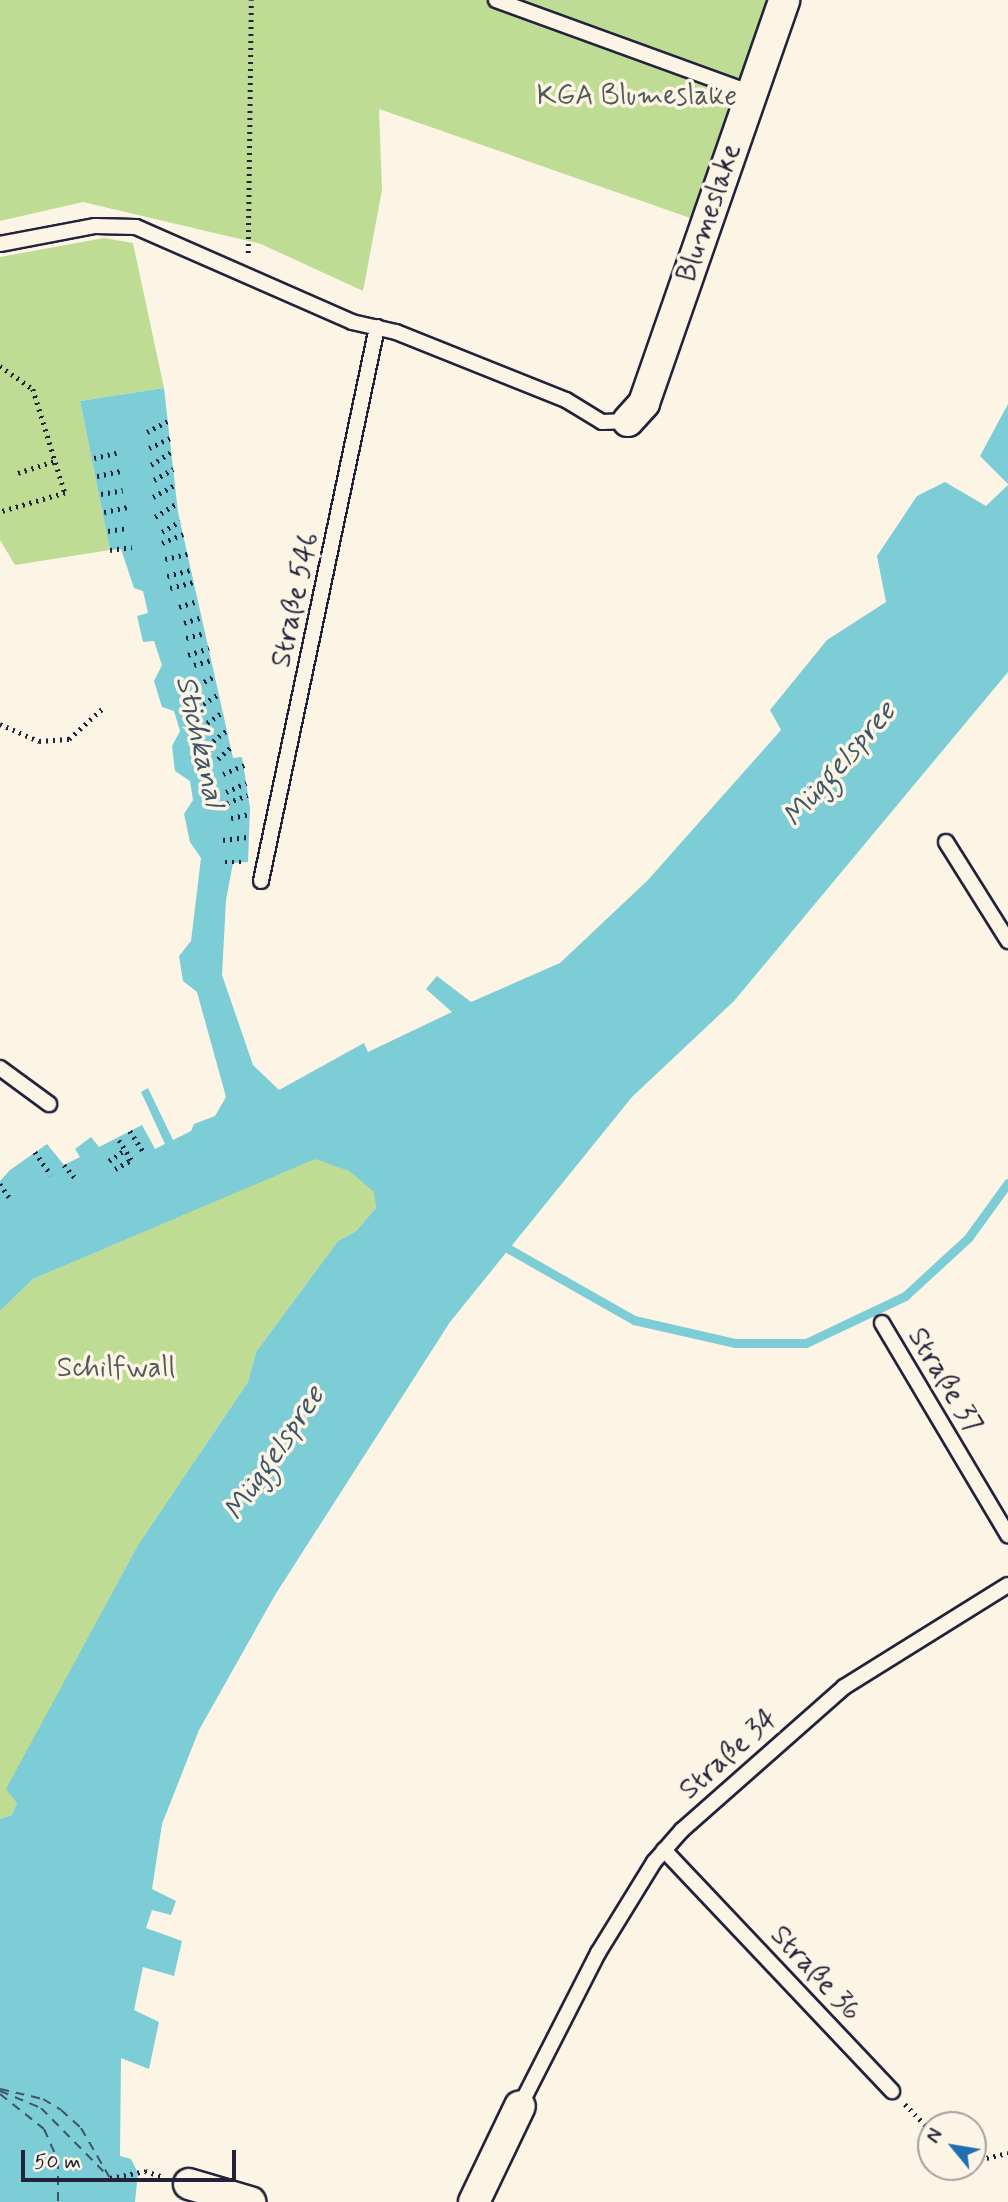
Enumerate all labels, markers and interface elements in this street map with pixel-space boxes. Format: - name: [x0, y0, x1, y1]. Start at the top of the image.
- park label: KGA Blumeslake: [533, 80, 741, 114]
- street label: Blumeslake: [671, 139, 749, 287]
- street label: Straße 546: [265, 529, 327, 671]
- water label: Stichkanal: [167, 672, 231, 810]
- water label: Müggelspree: [776, 695, 904, 835]
- street label: Straße 37: [900, 1322, 988, 1440]
- park label: Schilfwall: [57, 1352, 175, 1386]
- water label: Müggelspree: [217, 1380, 333, 1528]
- street label: Straße 34: [673, 1702, 785, 1808]
- street label: Straße 36: [762, 1919, 868, 2029]
- north arrow: [917, 2111, 987, 2181]
- text: N: [921, 2125, 949, 2148]
- scale bar: [24, 2136, 240, 2180]
- text: 50 m: [34, 2148, 81, 2176]

